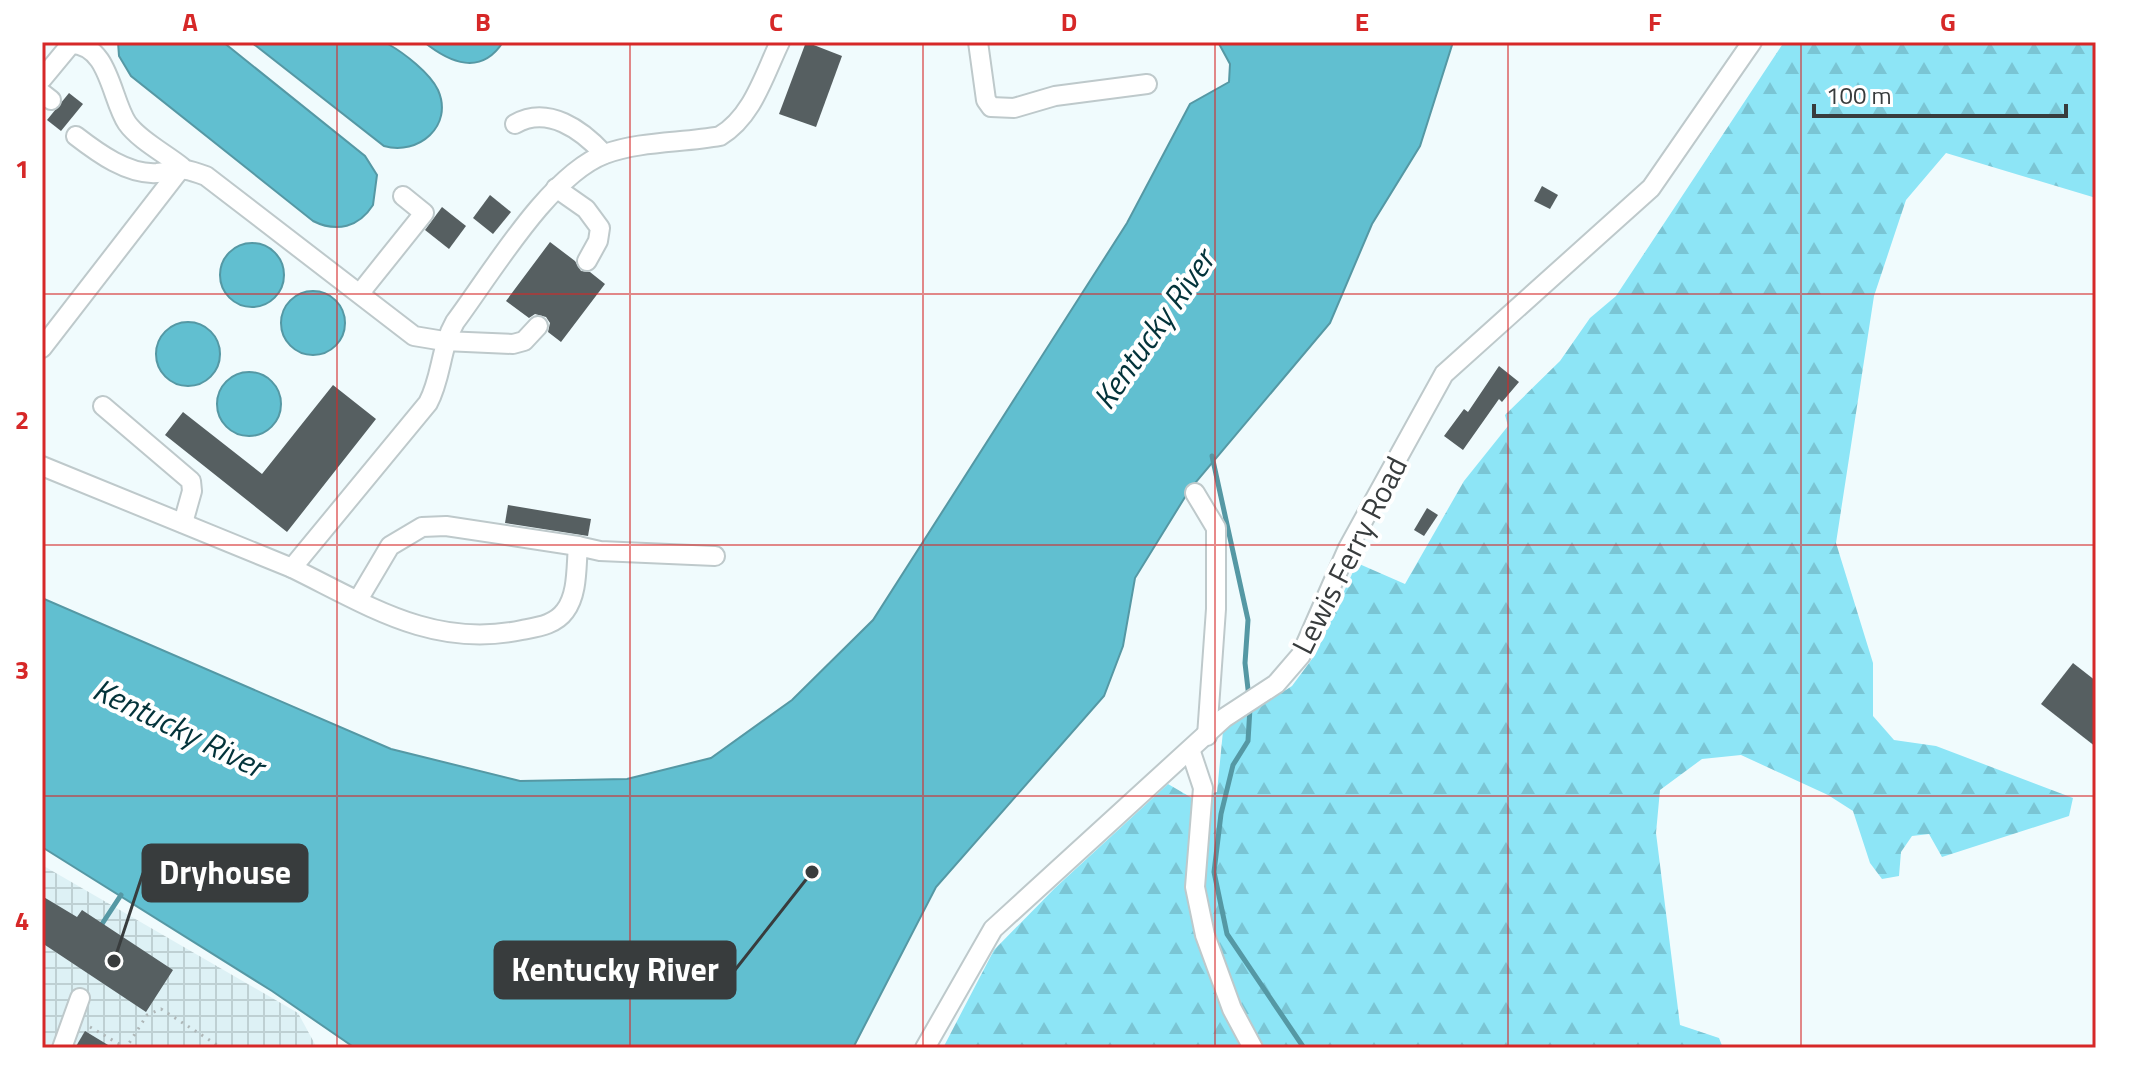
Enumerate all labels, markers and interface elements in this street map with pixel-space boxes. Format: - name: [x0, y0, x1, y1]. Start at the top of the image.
- text: A: [182, 2, 198, 41]
- text: B: [475, 2, 491, 41]
- text: C: [769, 2, 783, 41]
- text: D: [1061, 2, 1077, 41]
- text: E: [1355, 2, 1369, 41]
- text: F: [1648, 2, 1662, 41]
- text: G: [1940, 2, 1956, 41]
- scale bar: [1814, 68, 2066, 118]
- text: 100 m: [1826, 77, 1892, 113]
- text: 1: [15, 149, 29, 188]
- water label: Kentucky River: [1080, 236, 1228, 419]
- text: 2: [15, 400, 29, 439]
- street label: Lewis Ferry Road: [1279, 448, 1419, 662]
- text: 3: [15, 650, 29, 689]
- water label: Kentucky River: [85, 665, 276, 791]
- callout: Dryhouse: [143, 845, 307, 901]
- text: Dryhouse: [159, 848, 291, 896]
- text: 4: [15, 901, 29, 940]
- callout: Kentucky River: [495, 942, 735, 998]
- text: Kentucky River: [511, 945, 719, 993]

